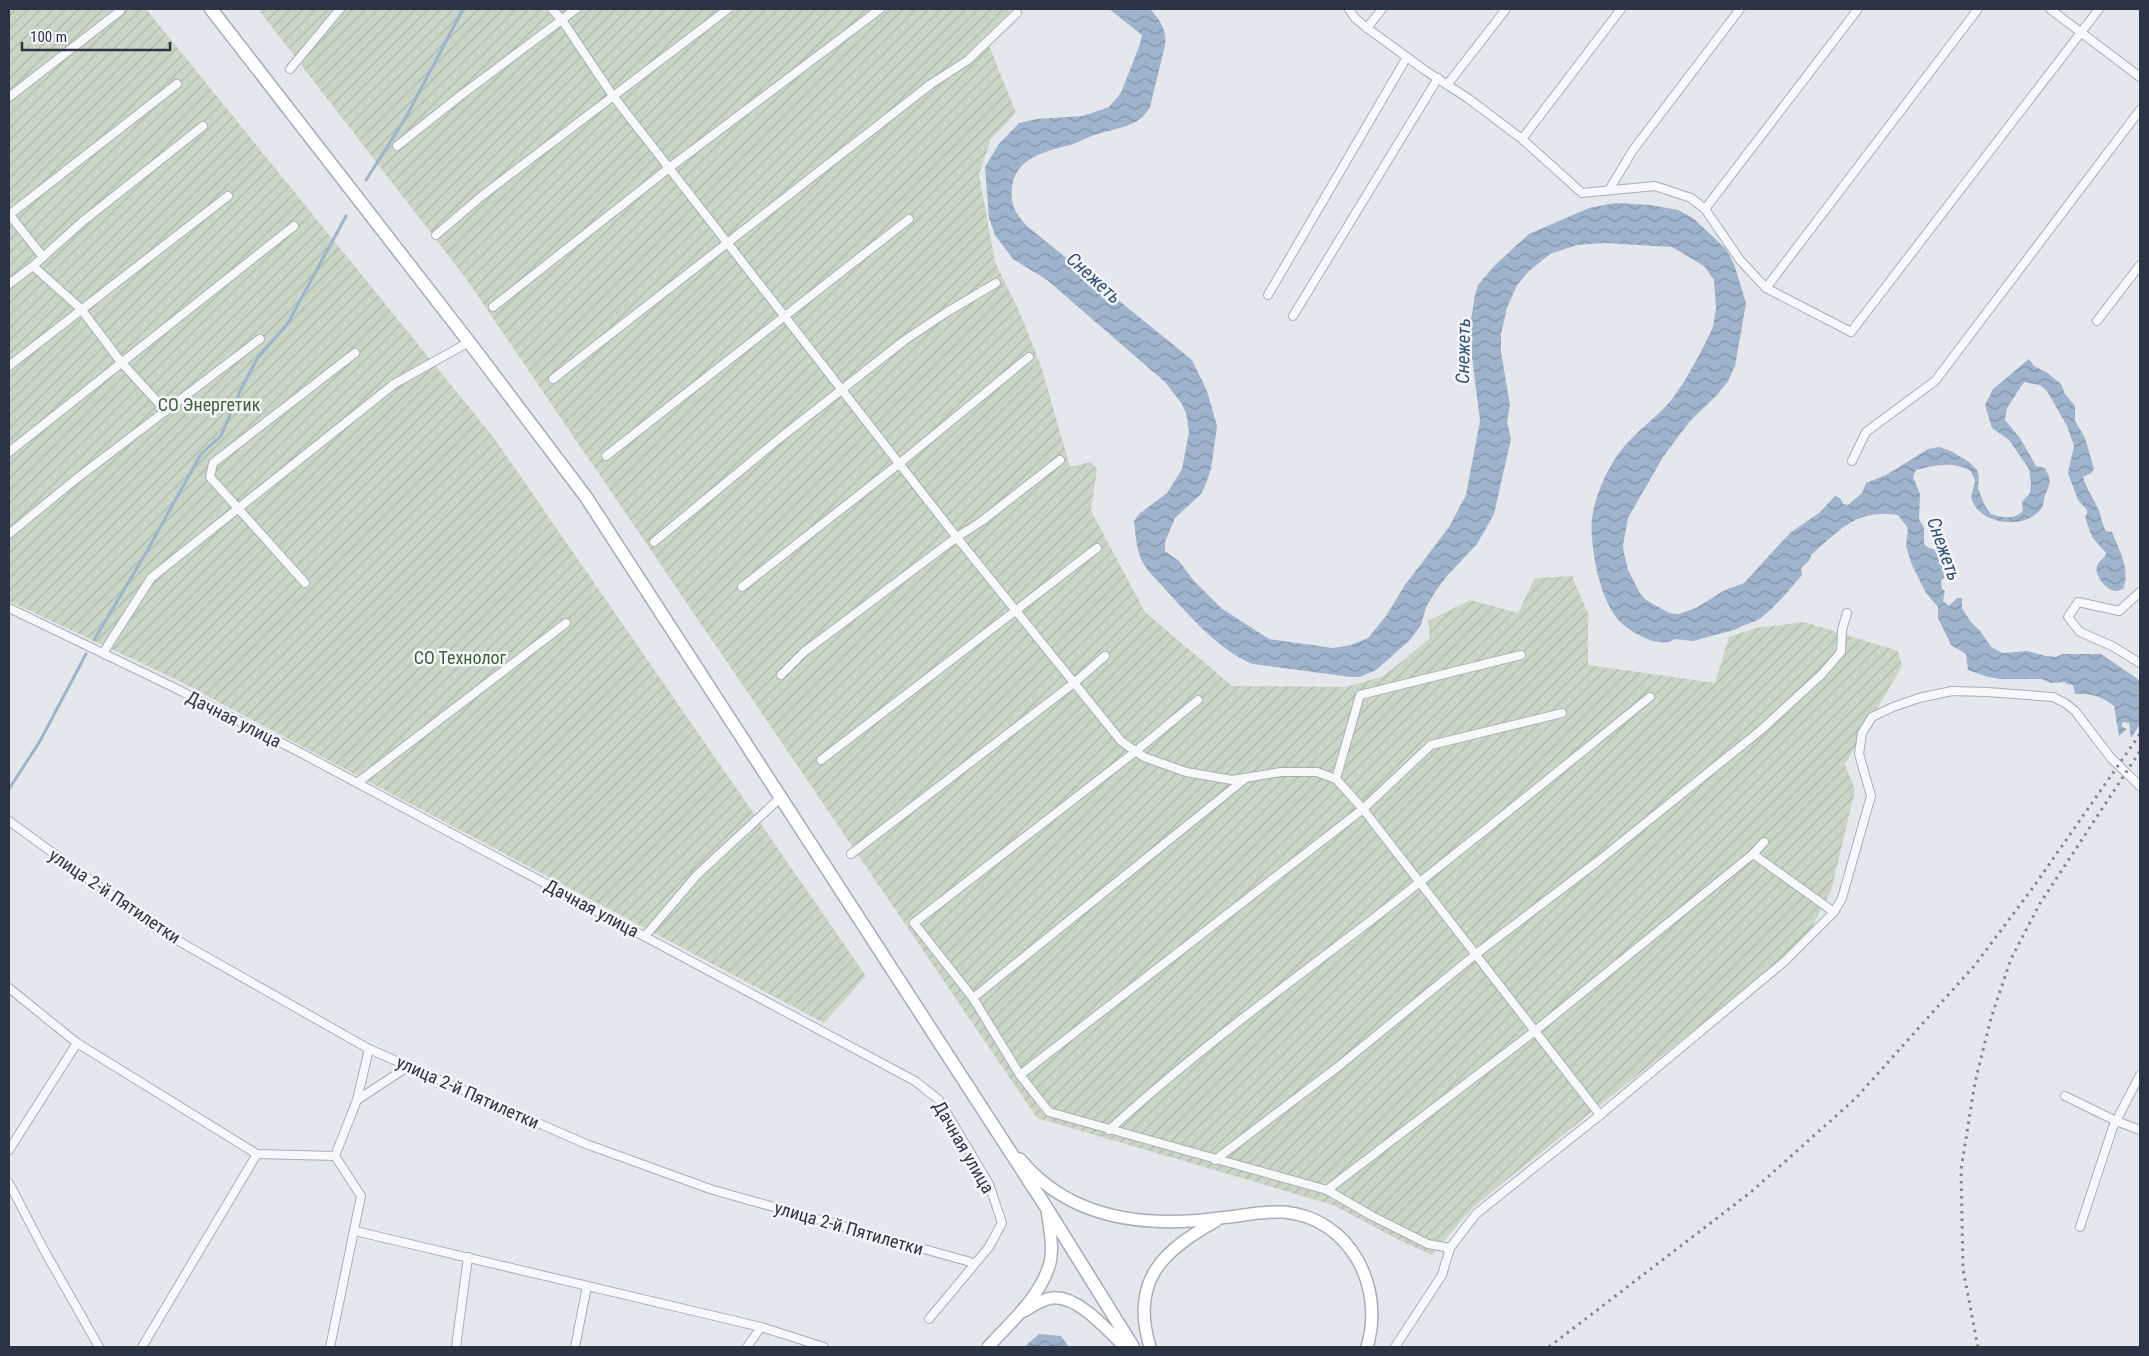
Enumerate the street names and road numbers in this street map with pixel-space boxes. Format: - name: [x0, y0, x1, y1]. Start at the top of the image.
- street label: Дачная улица: [183, 686, 285, 752]
- street label: улица 2-й Пятилетки: [45, 844, 185, 948]
- street label: Дачная улица: [541, 874, 643, 942]
- street label: улица 2-й Пятилетки: [393, 1051, 543, 1133]
- street label: Дачная улица: [929, 1097, 999, 1197]
- street label: улица 2-й Пятилетки: [772, 1197, 926, 1259]

